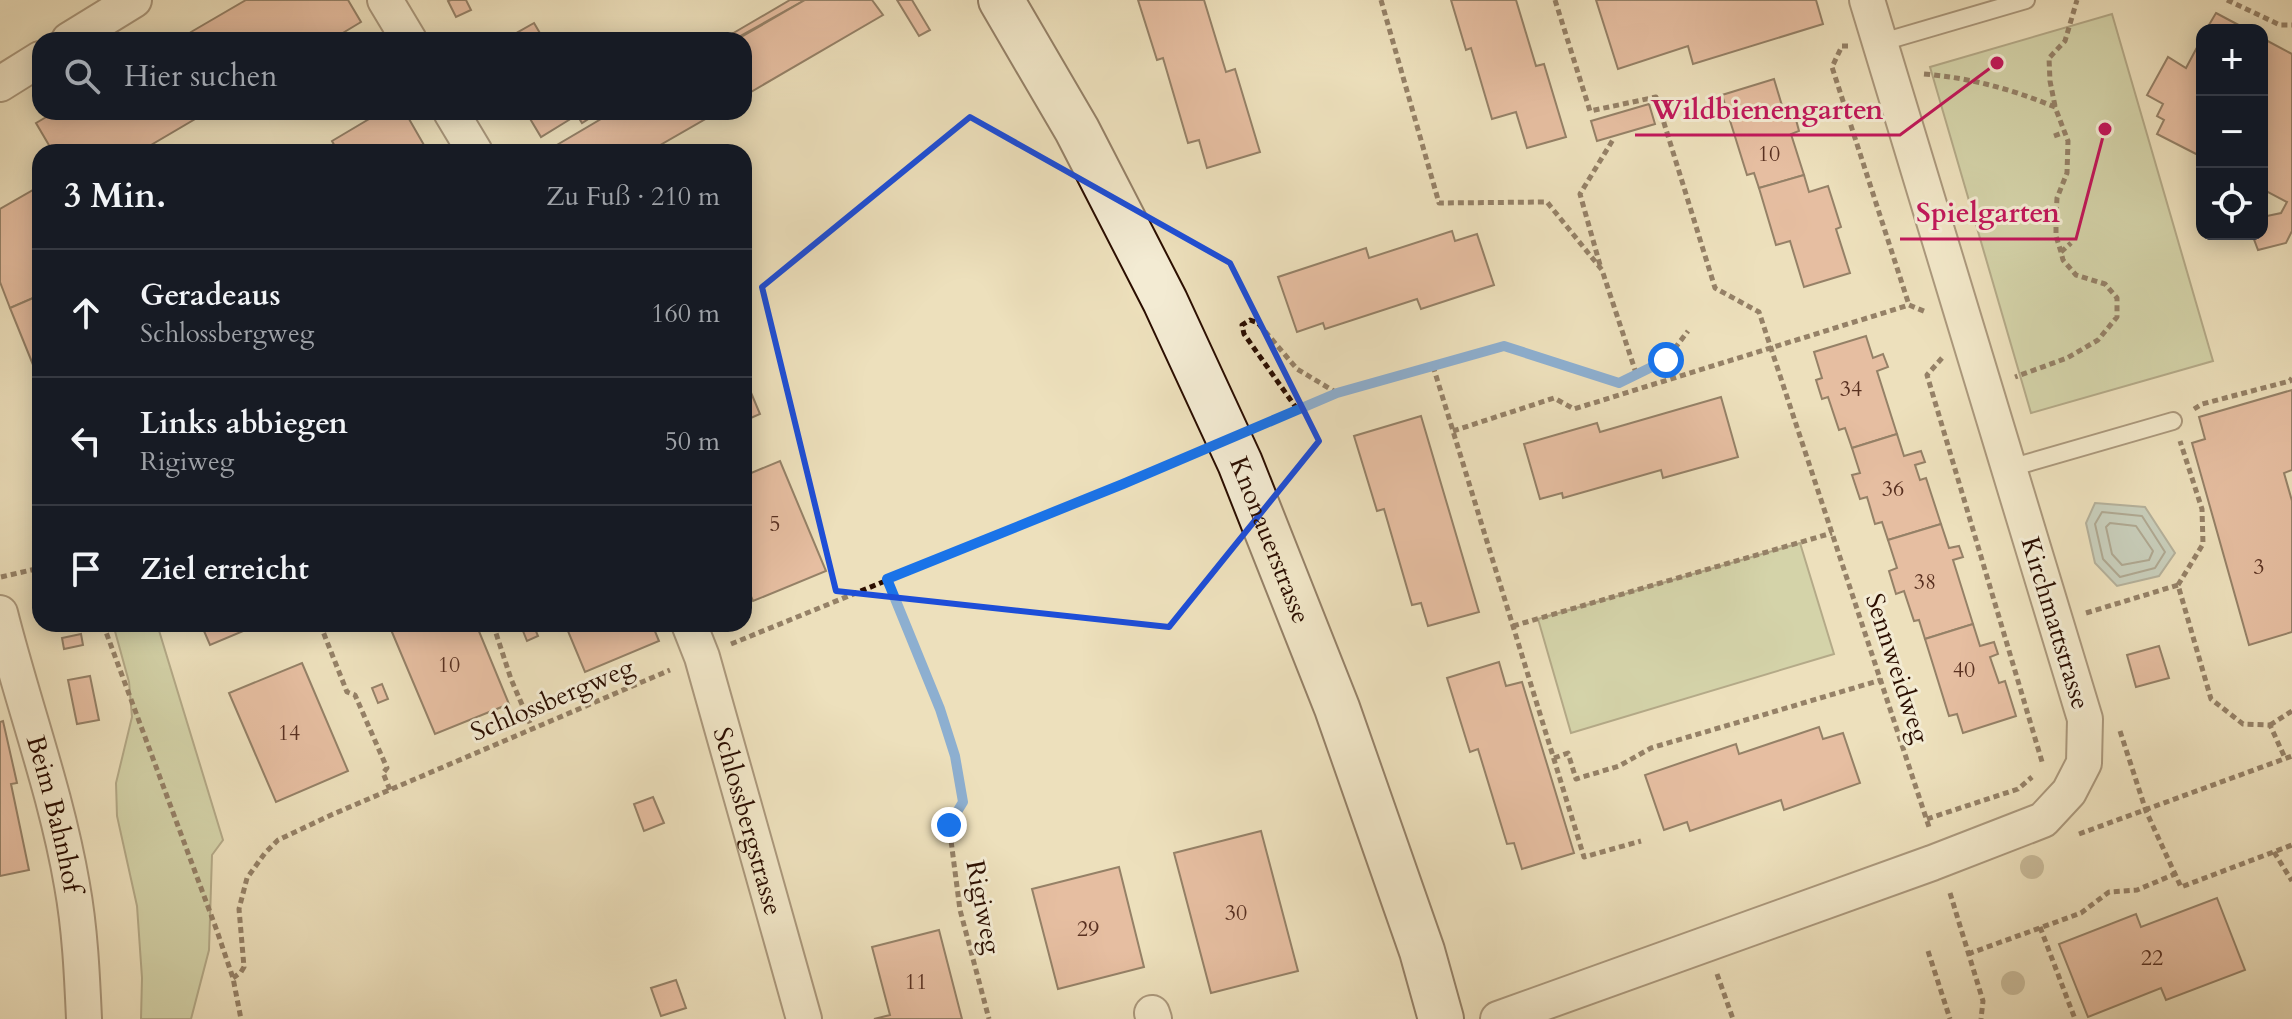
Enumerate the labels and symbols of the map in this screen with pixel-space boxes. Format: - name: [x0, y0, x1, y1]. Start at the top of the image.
- callout: Wildbienengarten: [1635, 83, 1900, 135]
- text: Wildbienengarten: [1650, 91, 1883, 129]
- house number: 10: [1758, 139, 1780, 169]
- callout: Spielgarten: [1900, 187, 2076, 239]
- text: Spielgarten: [1916, 194, 2060, 232]
- route start: [1648, 342, 1684, 378]
- house number: 34: [1840, 374, 1862, 404]
- street label: Knonauerstrasse: [1221, 451, 1319, 629]
- house number: 36: [1882, 474, 1904, 504]
- house number: 5: [769, 509, 781, 539]
- street label: Kirchmattstrasse: [2013, 533, 2098, 714]
- house number: 3: [2253, 552, 2265, 582]
- house number: 38: [1914, 567, 1936, 597]
- street label: Sennweidweg: [1857, 589, 1938, 748]
- street label: Schlossbergweg: [465, 649, 640, 750]
- house number: 10: [438, 650, 460, 680]
- house number: 40: [1953, 655, 1975, 685]
- house number: 14: [278, 718, 300, 748]
- street label: Schlossbergstrasse: [705, 723, 791, 919]
- street label: Beim Bahnhof: [18, 731, 91, 899]
- route end: [931, 807, 967, 843]
- street label: Rigiweg: [957, 857, 1010, 957]
- house number: 30: [1225, 898, 1247, 928]
- house number: 29: [1077, 914, 1099, 944]
- house number: 22: [2141, 943, 2163, 973]
- house number: 11: [905, 967, 927, 997]

